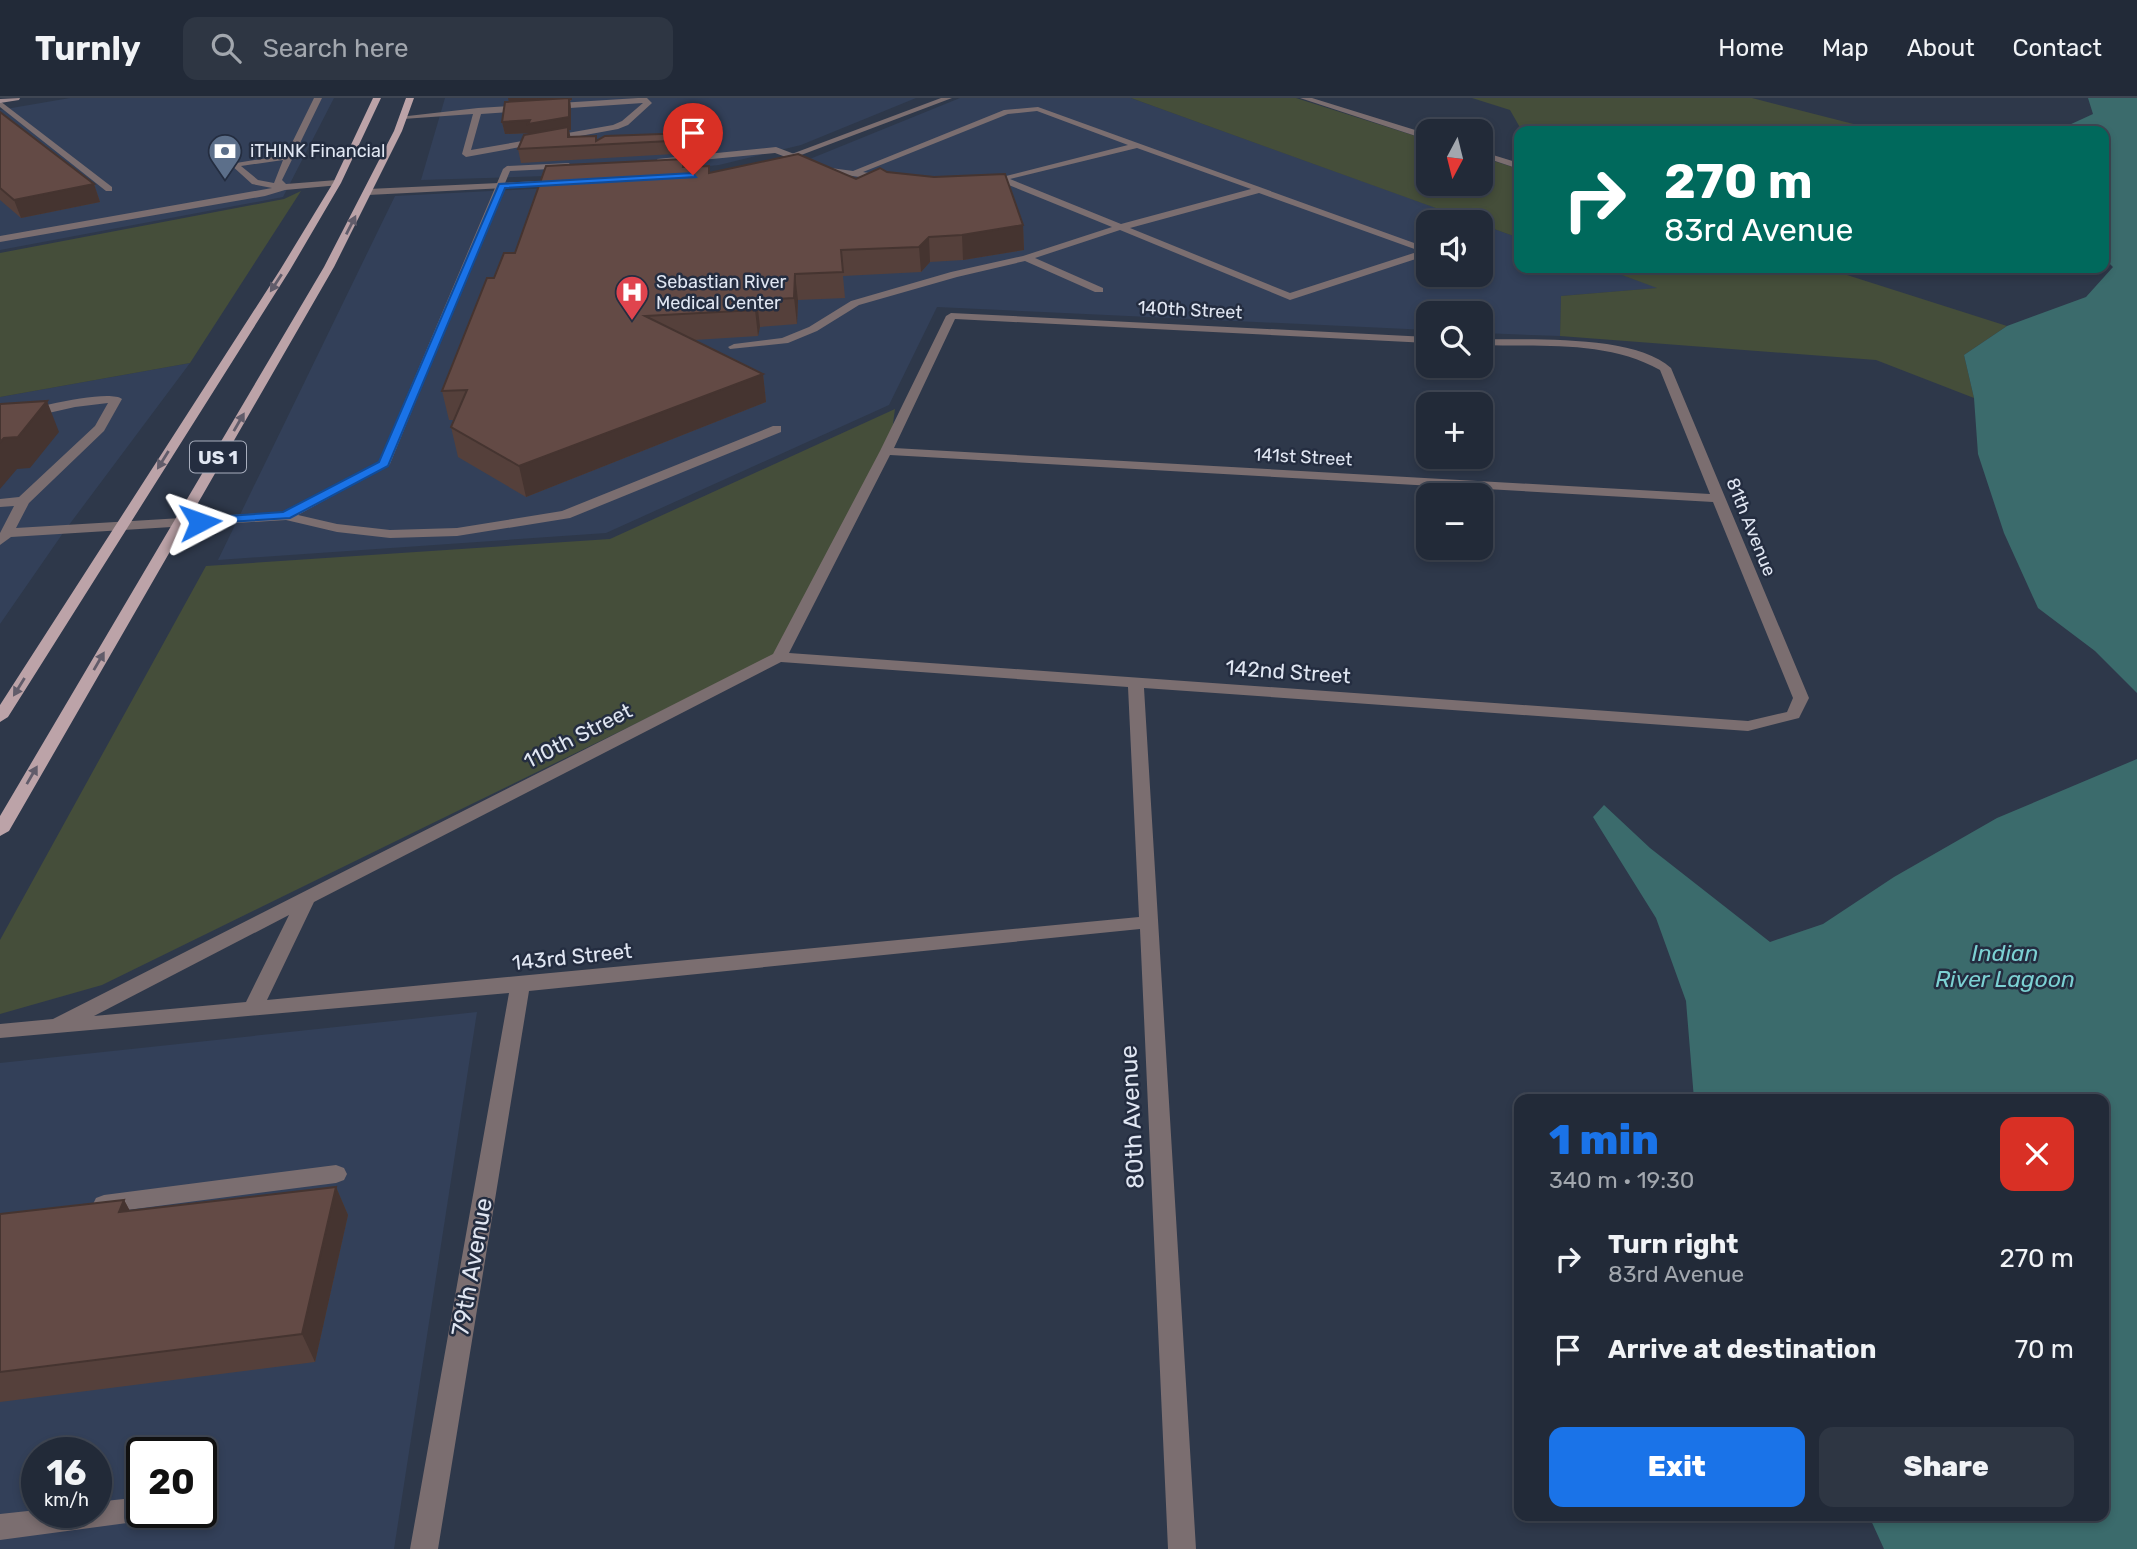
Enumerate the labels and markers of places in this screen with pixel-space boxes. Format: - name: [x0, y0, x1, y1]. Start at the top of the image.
- pin: [663, 103, 723, 175]
- bank icon: iTHINK Financial: [206, 132, 244, 181]
- place label: iTHINK Financial: [250, 140, 385, 162]
- place label: Sebastian River Medical Center: [656, 271, 787, 314]
- hospital icon: Sebastian River Medical Center: [613, 273, 651, 322]

